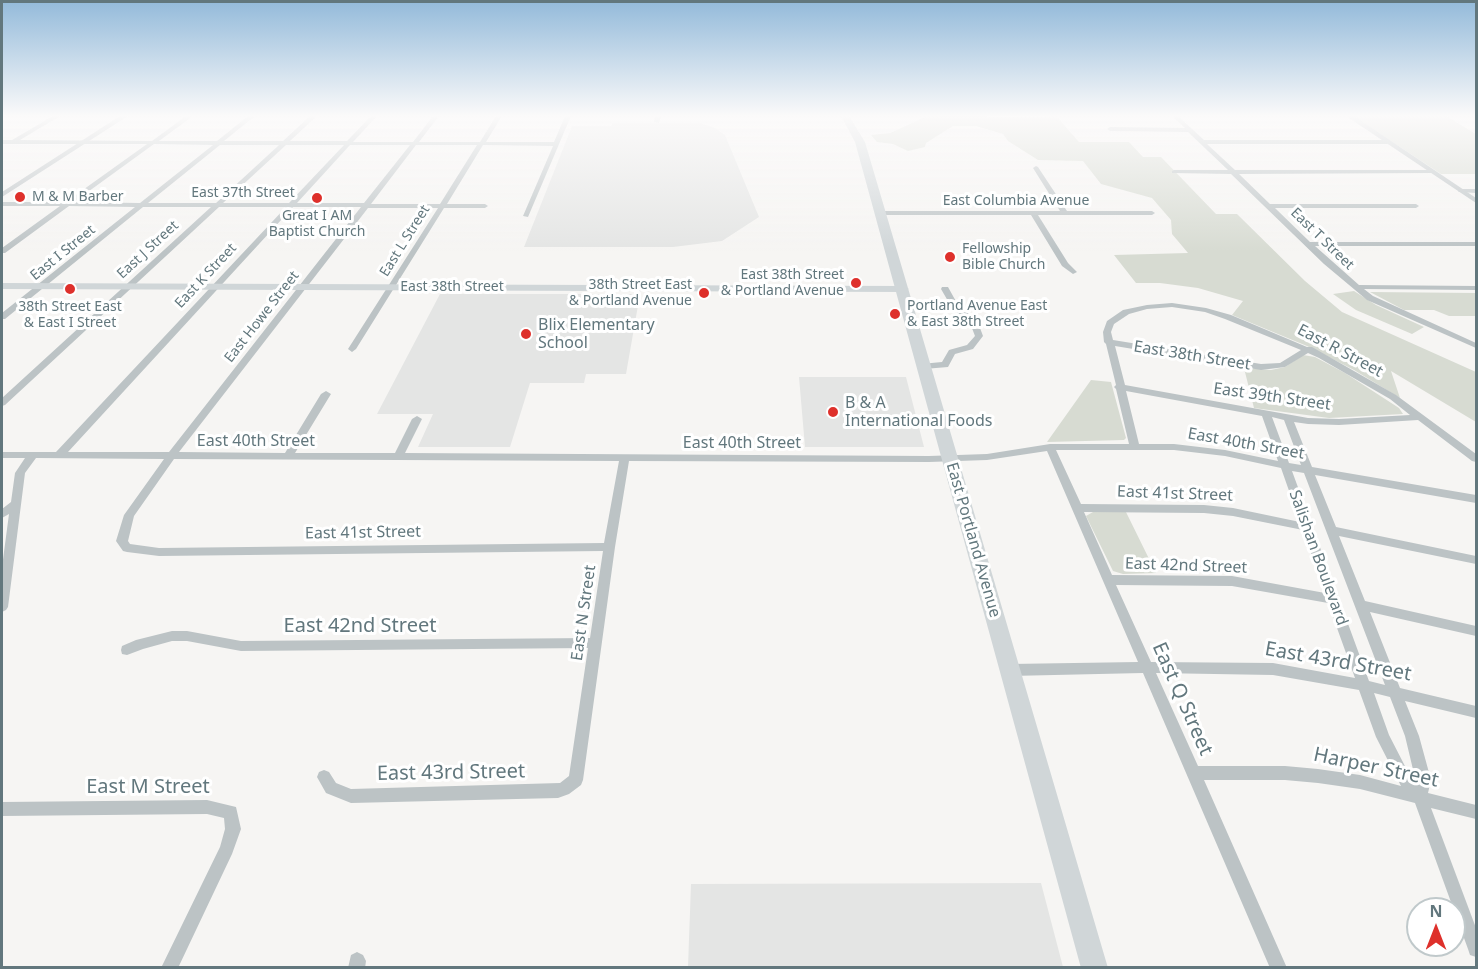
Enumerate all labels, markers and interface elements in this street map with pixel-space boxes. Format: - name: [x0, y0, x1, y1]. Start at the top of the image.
- street label: East 37th Street: [191, 185, 295, 201]
- place label: M & M Barber: [32, 189, 124, 205]
- marker: M & M Barber: [13, 190, 27, 204]
- marker: Great I AM Baptist Church: [310, 191, 324, 205]
- street label: East Columbia Avenue: [943, 193, 1089, 209]
- street label: East L Street: [376, 202, 434, 280]
- street label: East T Street: [1287, 205, 1357, 273]
- place label: Great I AM Baptist Church: [269, 208, 365, 240]
- street label: East J Street: [114, 217, 182, 283]
- street label: East I Street: [27, 222, 99, 284]
- street label: East K Street: [172, 240, 240, 312]
- place label: Fellowship Bible Church: [962, 241, 1045, 274]
- marker: Fellowship Bible Church: [943, 250, 957, 264]
- place label: East 38th Street & Portland Avenue: [721, 267, 844, 300]
- street label: East Howe Street: [221, 268, 303, 366]
- marker: East 38th Street & Portland Avenue: [849, 276, 863, 290]
- place label: 38th Street East & Portland Avenue: [569, 277, 692, 310]
- street label: East 38th Street: [400, 279, 504, 295]
- marker: 38th Street East & East I Street: [63, 282, 77, 296]
- marker: 38th Street East & Portland Avenue: [697, 286, 711, 300]
- place label: Portland Avenue East & East 38th Street: [907, 298, 1047, 330]
- place label: 38th Street East & East I Street: [18, 299, 122, 332]
- marker: Portland Avenue East & East 38th Street: [888, 307, 902, 321]
- place label: Blix Elementary School: [538, 315, 655, 353]
- street label: East R Street: [1294, 320, 1386, 382]
- marker: Blix Elementary School: [519, 327, 533, 341]
- street label: East 38th Street: [1132, 337, 1252, 375]
- street label: East 39th Street: [1212, 379, 1332, 415]
- place label: B & A International Foods: [845, 393, 992, 431]
- marker: B & A International Foods: [826, 405, 840, 419]
- street label: East 40th Street: [1186, 424, 1306, 464]
- street label: East 40th Street: [197, 431, 315, 451]
- street label: East 40th Street: [683, 433, 801, 453]
- street label: East Portland Avenue: [942, 460, 1004, 620]
- street label: East 41st Street: [1117, 482, 1233, 506]
- street label: Salishan Boulevard: [1285, 488, 1351, 628]
- street label: East 41st Street: [305, 522, 421, 544]
- street label: East 42nd Street: [1125, 554, 1247, 578]
- street label: East N Street: [568, 564, 600, 662]
- street label: East 42nd Street: [284, 614, 436, 638]
- street label: East 43rd Street: [1263, 637, 1413, 687]
- street label: East Q Street: [1146, 639, 1218, 759]
- street label: Harper Street: [1311, 743, 1441, 793]
- street label: East 43rd Street: [377, 760, 525, 786]
- street label: East M Street: [86, 775, 210, 799]
- north arrow: [1406, 897, 1466, 957]
- text: N: [1429, 900, 1443, 922]

